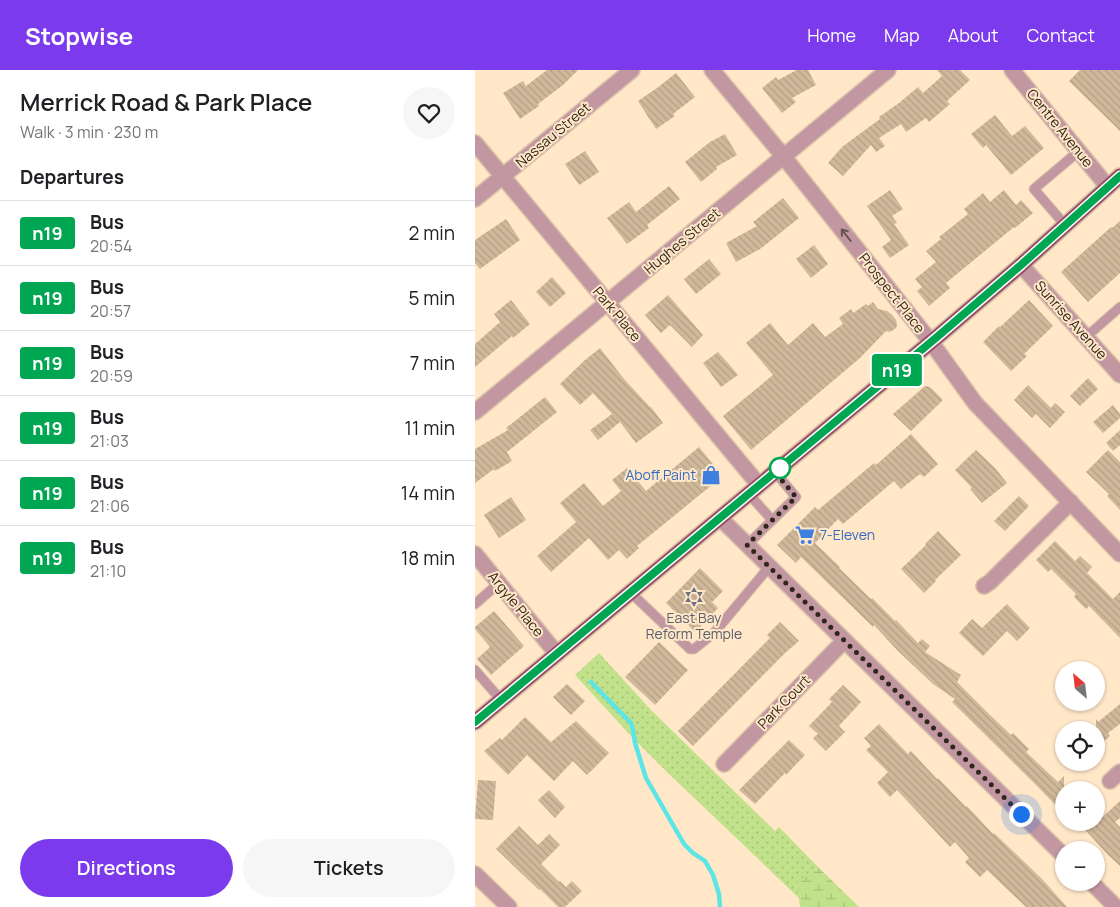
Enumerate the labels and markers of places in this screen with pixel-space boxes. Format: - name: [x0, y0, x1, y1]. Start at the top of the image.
- unlabelled marker: [769, 457, 791, 479]
- shop icon: Aboff Paint: [700, 464, 722, 486]
- place label: Aboff Paint: [625, 465, 696, 484]
- supermarket icon: 7-Eleven: [794, 524, 816, 546]
- place label: 7-Eleven: [820, 525, 875, 544]
- synagogue icon: East Bay Reform Temple: [683, 586, 705, 608]
- place label: East Bay Reform Temple: [646, 608, 742, 643]

